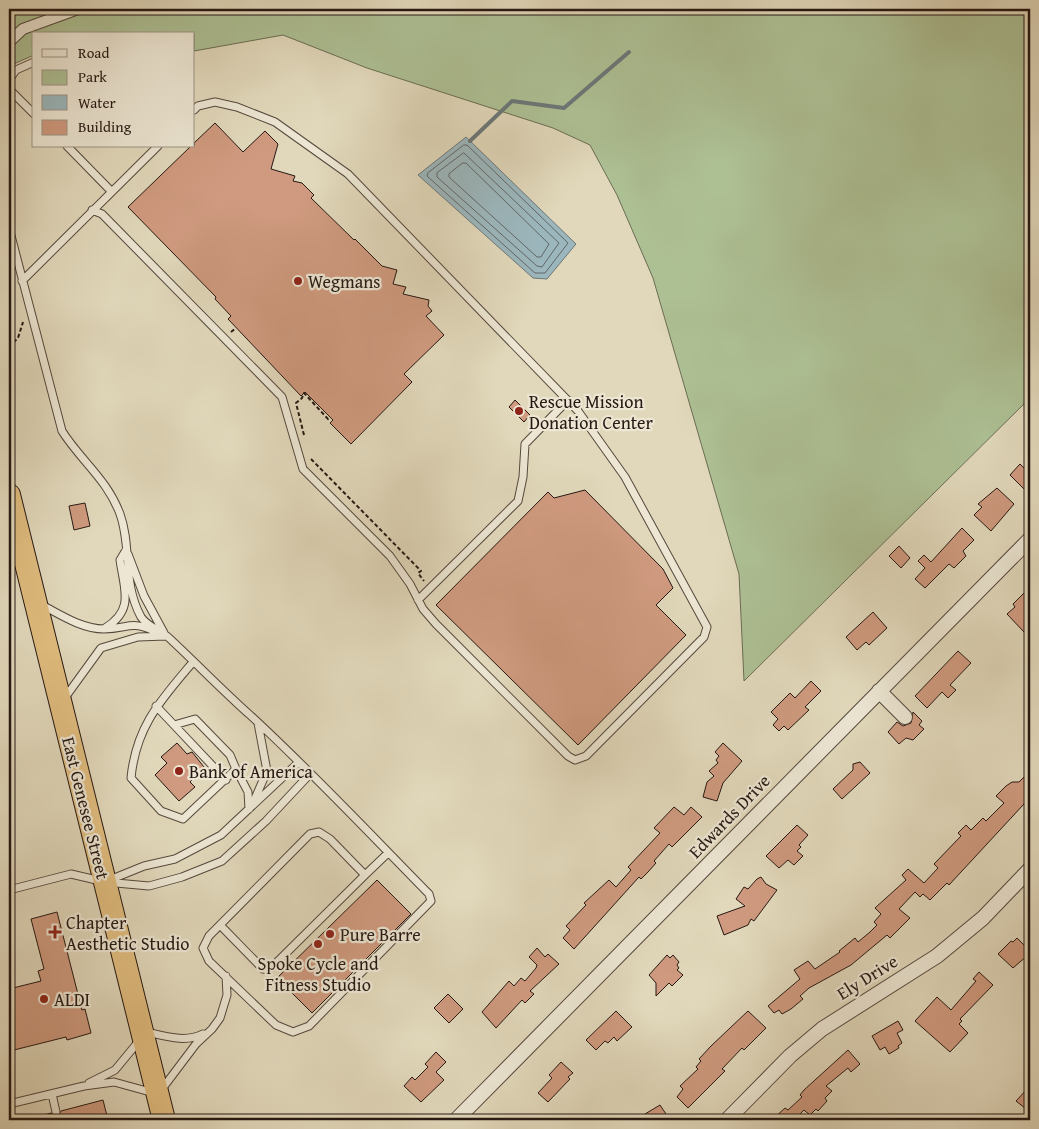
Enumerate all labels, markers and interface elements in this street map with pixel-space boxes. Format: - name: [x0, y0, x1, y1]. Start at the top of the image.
- legend: [32, 32, 195, 148]
- text: Road: [78, 42, 109, 63]
- text: Park: [78, 66, 107, 87]
- text: Water: [78, 92, 116, 113]
- text: Building: [78, 116, 132, 137]
- place label: Wegmans: [308, 268, 380, 295]
- marker: Wegmans: [292, 275, 304, 287]
- place label: Rescue Mission Donation Center: [529, 388, 654, 436]
- marker: Rescue Mission Donation Center: [513, 405, 525, 417]
- street label: East Genesee Street: [55, 734, 117, 883]
- place label: Bank of America: [189, 758, 313, 785]
- marker: Bank of America: [173, 765, 185, 777]
- street label: Edwards Drive: [682, 768, 776, 864]
- place label: Chapter Aesthetic Studio: [66, 909, 190, 957]
- place label: Pure Barre: [340, 921, 421, 948]
- marker: Chapter Aesthetic Studio: [48, 925, 62, 939]
- marker: Pure Barre: [324, 928, 336, 940]
- marker: Spoke Cycle and Fitness Studio: [312, 938, 324, 950]
- street label: Ely Drive: [831, 948, 903, 1006]
- place label: Spoke Cycle and Fitness Studio: [257, 950, 379, 998]
- place label: ALDI: [54, 986, 90, 1013]
- marker: ALDI: [38, 993, 50, 1005]

